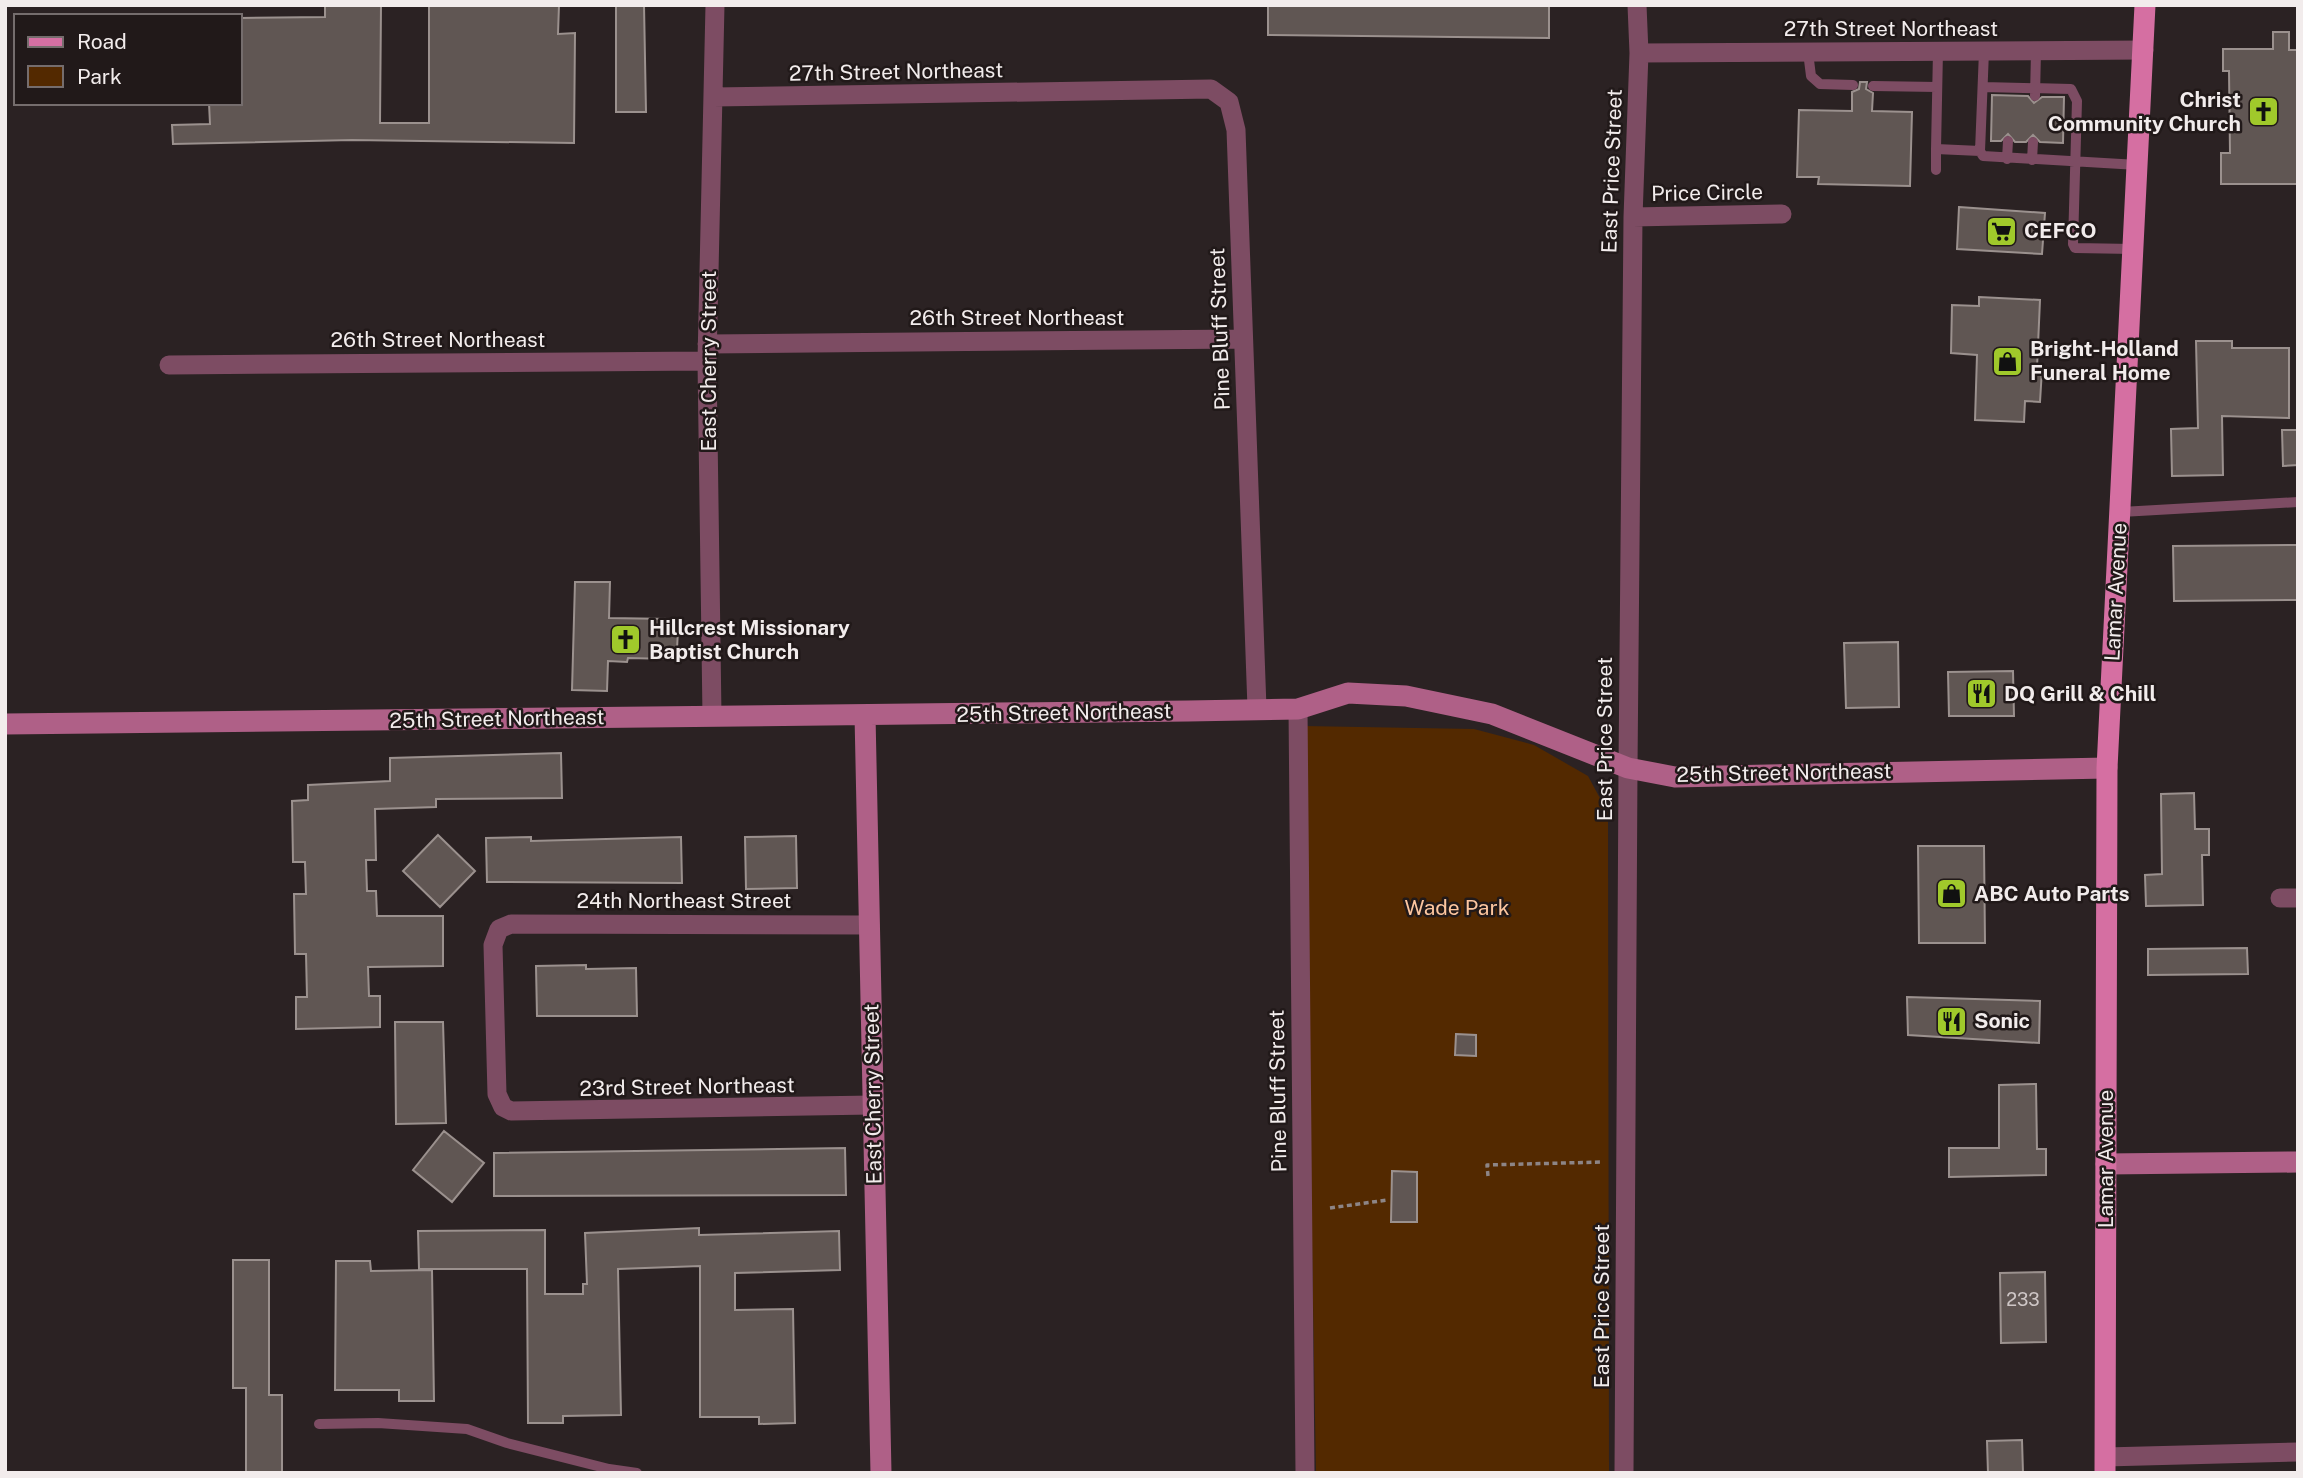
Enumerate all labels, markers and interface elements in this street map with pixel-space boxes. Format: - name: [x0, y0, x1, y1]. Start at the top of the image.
- legend: [14, 14, 242, 105]
- street label: 27th Street Northeast: [1784, 16, 1998, 41]
- text: Road: [77, 29, 127, 54]
- street label: 27th Street Northeast: [789, 57, 1003, 86]
- text: Park: [77, 64, 122, 89]
- place label: Christ Community Church: [2048, 87, 2241, 136]
- street label: East Price Street: [1596, 88, 1627, 254]
- church icon: Christ Community Church: [2247, 95, 2281, 129]
- street label: Price Circle: [1651, 179, 1763, 206]
- supermarket icon: CEFCO: [1984, 214, 2018, 248]
- place label: CEFCO: [2024, 218, 2096, 243]
- street label: Pine Bluff Street: [1204, 247, 1235, 411]
- street label: East Cherry Street: [696, 271, 721, 451]
- street label: 26th Street Northeast: [910, 305, 1124, 330]
- street label: 26th Street Northeast: [331, 327, 545, 352]
- place label: Bright-Holland Funeral Home: [2030, 336, 2179, 385]
- shop icon: Bright-Holland Funeral Home: [1990, 344, 2024, 378]
- street label: Lamar Avenue: [2099, 522, 2132, 662]
- place label: Hillcrest Missionary Baptist Church: [649, 615, 850, 664]
- church icon: Hillcrest Missionary Baptist Church: [609, 623, 643, 657]
- street label: East Price Street: [1592, 657, 1617, 821]
- restaurant icon: DQ Grill & Chill: [1964, 677, 1998, 711]
- place label: DQ Grill & Chill: [2004, 681, 2157, 706]
- street label: 25th Street Northeast: [956, 698, 1172, 727]
- street label: 25th Street Northeast: [389, 704, 605, 733]
- street label: 25th Street Northeast: [1676, 758, 1892, 787]
- shop icon: ABC Auto Parts: [1934, 877, 1968, 911]
- place label: ABC Auto Parts: [1974, 881, 2130, 906]
- street label: 24th Northeast Street: [576, 888, 792, 913]
- park label: Wade Park: [1405, 895, 1510, 920]
- street label: East Cherry Street: [858, 1003, 887, 1185]
- restaurant icon: Sonic: [1934, 1004, 1968, 1038]
- place label: Sonic: [1974, 1008, 2030, 1033]
- street label: Pine Bluff Street: [1264, 1010, 1291, 1172]
- street label: 23rd Street Northeast: [579, 1072, 795, 1101]
- street label: Lamar Avenue: [2093, 1090, 2118, 1228]
- street label: East Price Street: [1589, 1224, 1614, 1388]
- house number: 233: [2006, 1289, 2040, 1310]

